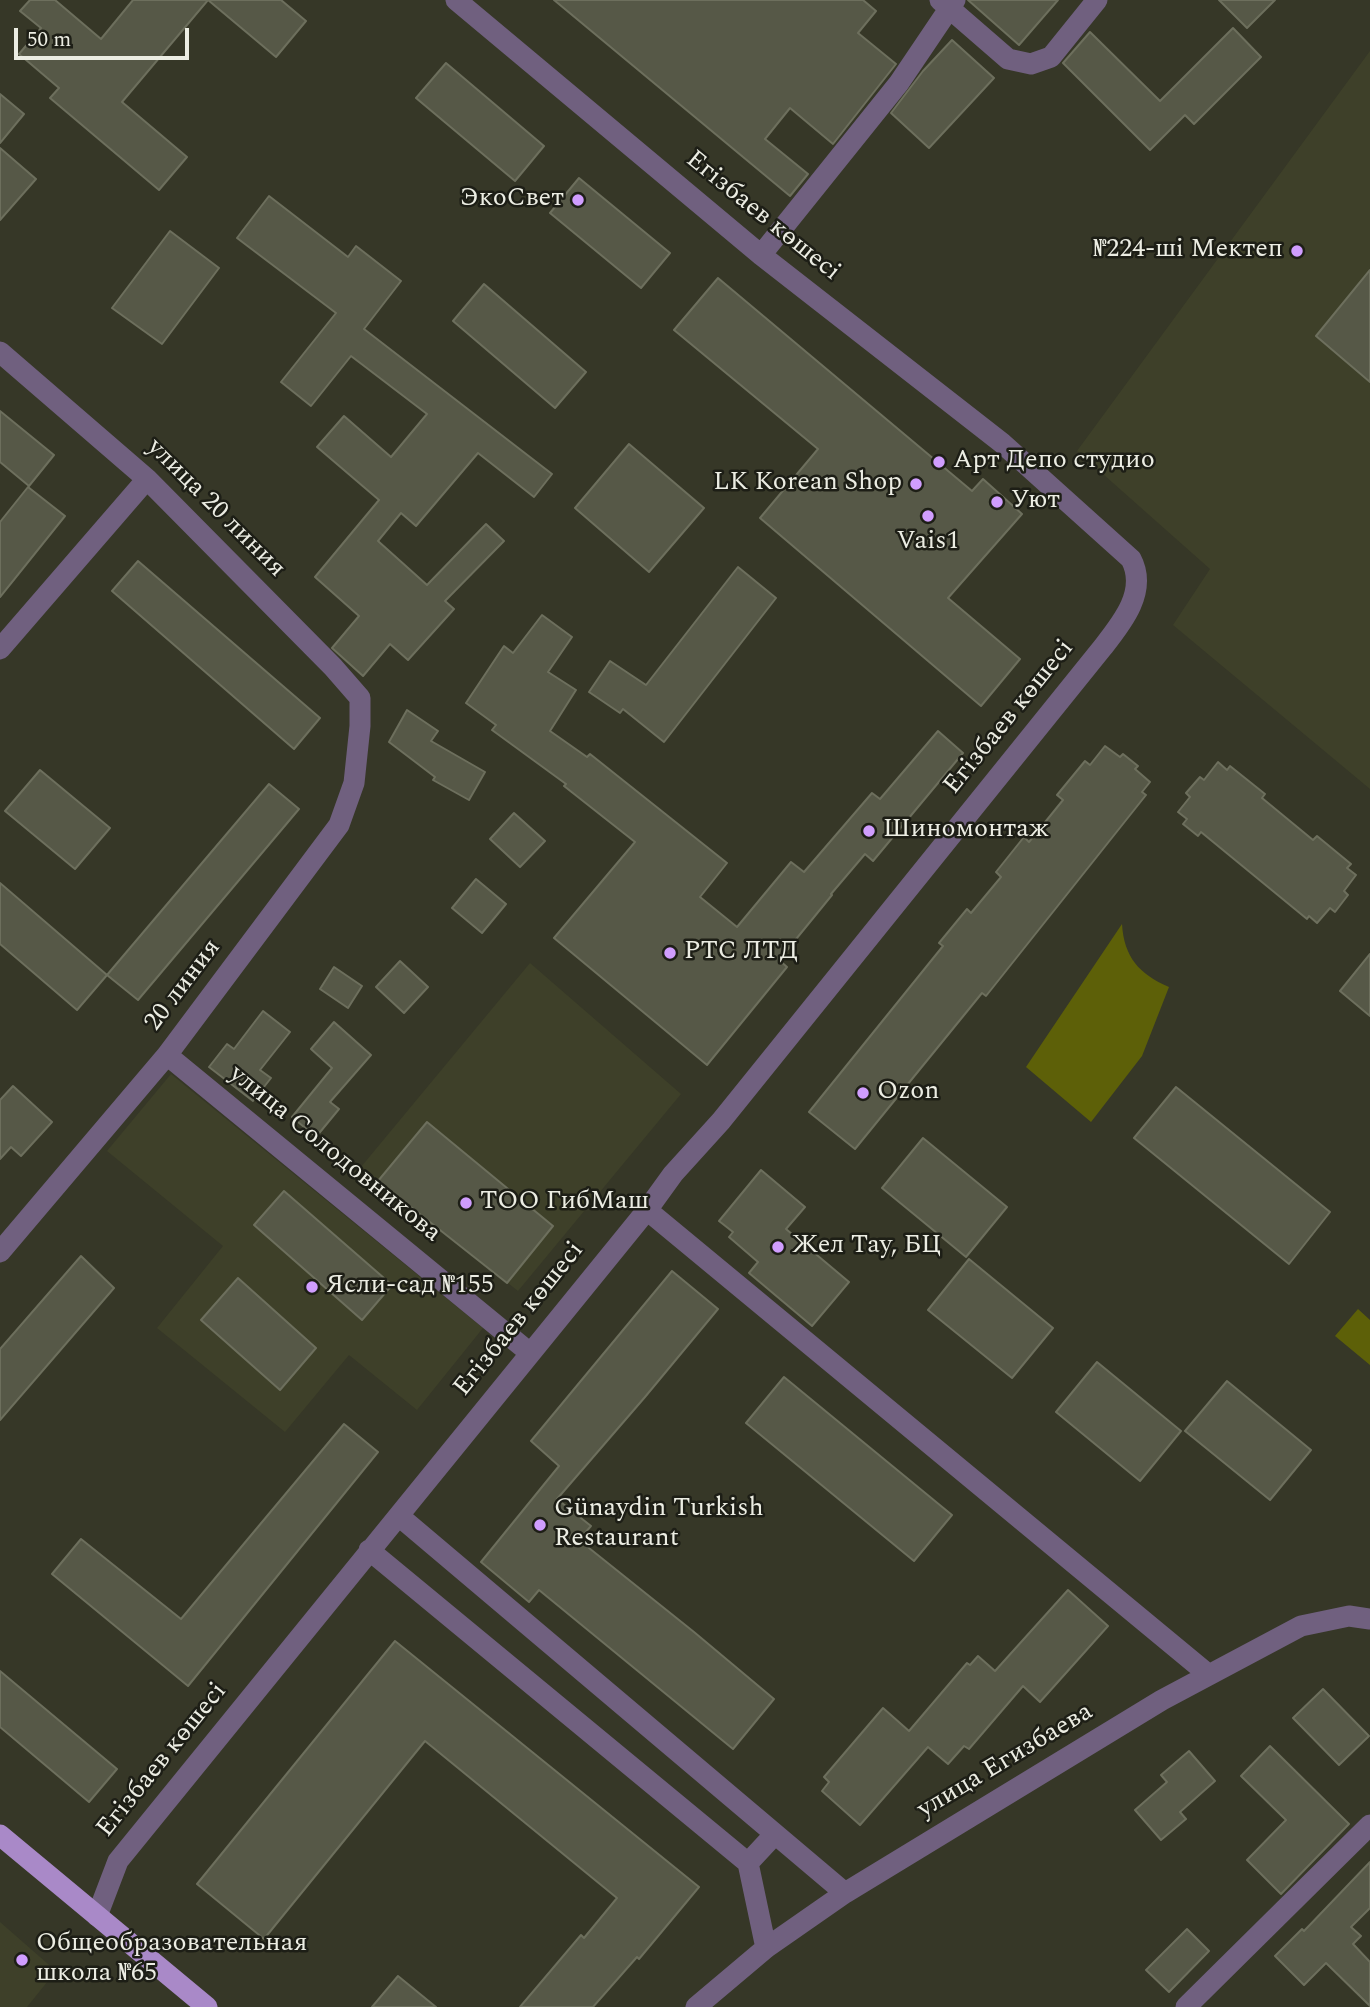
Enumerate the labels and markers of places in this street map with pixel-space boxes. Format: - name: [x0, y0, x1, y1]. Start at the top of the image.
- place label: ЭкоСвет: [460, 184, 564, 216]
- marker: ЭкоСвет: [570, 192, 586, 208]
- place label: №224-ші Мектеп: [1093, 235, 1283, 267]
- marker: №224-ші Мектеп: [1289, 243, 1305, 259]
- place label: Арт Депо студио: [953, 446, 1155, 478]
- marker: Арт Депо студио: [931, 454, 947, 470]
- place label: LK Korean Shop: [713, 468, 902, 500]
- marker: LK Korean Shop: [908, 476, 924, 492]
- place label: Уют: [1011, 486, 1060, 518]
- marker: Уют: [989, 494, 1005, 510]
- marker: Vais1: [920, 508, 936, 524]
- place label: Vais1: [896, 527, 960, 559]
- place label: Шиномонтаж: [883, 815, 1049, 847]
- marker: Шиномонтаж: [861, 823, 877, 839]
- place label: РТС ЛТД: [684, 937, 798, 969]
- marker: РТС ЛТД: [662, 945, 678, 961]
- place label: Ozon: [877, 1077, 939, 1109]
- marker: Ozon: [855, 1085, 871, 1101]
- place label: ТОО ГибМаш: [480, 1187, 649, 1219]
- marker: ТОО ГибМаш: [458, 1195, 474, 1211]
- place label: Жел Тау, БЦ: [792, 1231, 941, 1263]
- marker: Жел Тау, БЦ: [770, 1239, 786, 1255]
- place label: Ясли-сад №155: [326, 1271, 494, 1303]
- marker: Ясли-сад №155: [304, 1279, 320, 1295]
- place label: Günaydin Turkish Restaurant: [554, 1494, 764, 1556]
- marker: Günaydin Turkish Restaurant: [532, 1517, 548, 1533]
- place label: Общеобразовательная школа №65: [36, 1929, 307, 1990]
- marker: Общеобразовательная школа №65: [14, 1952, 30, 1968]

